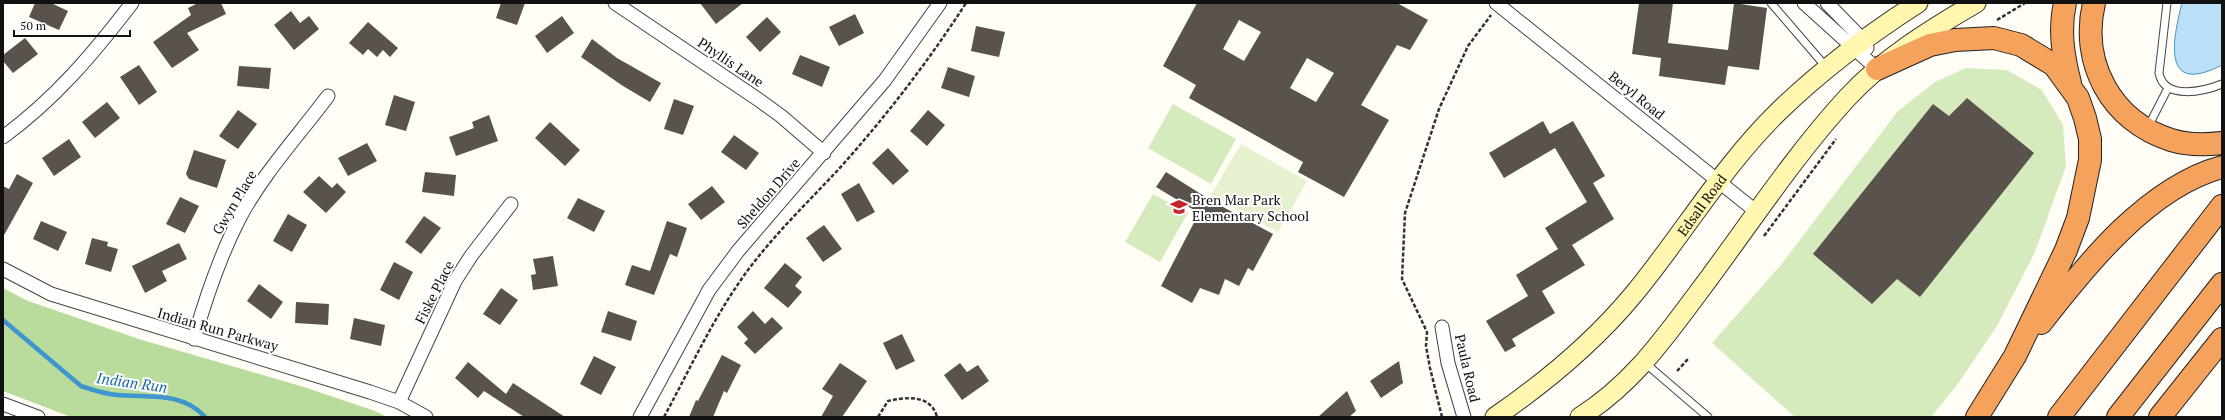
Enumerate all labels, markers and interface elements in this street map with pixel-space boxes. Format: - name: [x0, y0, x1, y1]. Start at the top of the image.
- scale bar: [14, 12, 130, 38]
- text: 50 m: [20, 18, 47, 33]
- street label: Phyllis Lane: [694, 33, 768, 91]
- street label: Beryl Road: [1605, 66, 1669, 124]
- street label: Sheldon Drive: [732, 154, 804, 232]
- street label: Gwyn Place: [207, 166, 261, 238]
- street label: Edsall Road: [1672, 170, 1730, 239]
- place label: Bren Mar Park Elementary School: [1192, 190, 1309, 225]
- school or university icon: Bren Mar Park Elementary School: [1169, 197, 1189, 217]
- street label: Fiske Place: [410, 257, 458, 327]
- street label: Indian Run Parkway: [155, 303, 282, 356]
- street label: Paula Road: [1451, 332, 1485, 404]
- water label: Indian Run: [94, 367, 169, 397]

